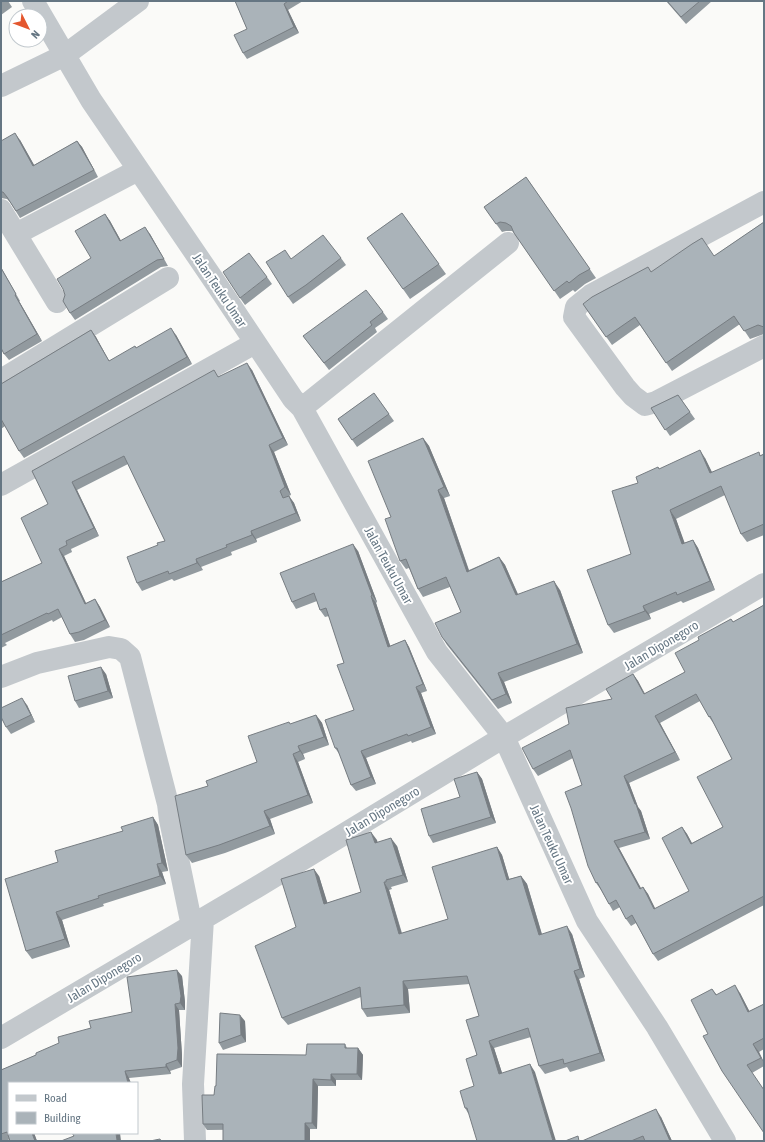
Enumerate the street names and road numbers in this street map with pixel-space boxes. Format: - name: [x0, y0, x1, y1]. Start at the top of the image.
- street label: Jalan Teuku Umar: [189, 251, 250, 330]
- street label: Jalan Teuku Umar: [361, 524, 416, 606]
- street label: Jalan Diponegoro: [621, 617, 701, 673]
- street label: Jalan Diponegoro: [342, 783, 422, 839]
- street label: Jalan Teuku Umar: [527, 802, 576, 886]
- street label: Jalan Diponegoro: [64, 949, 144, 1005]

